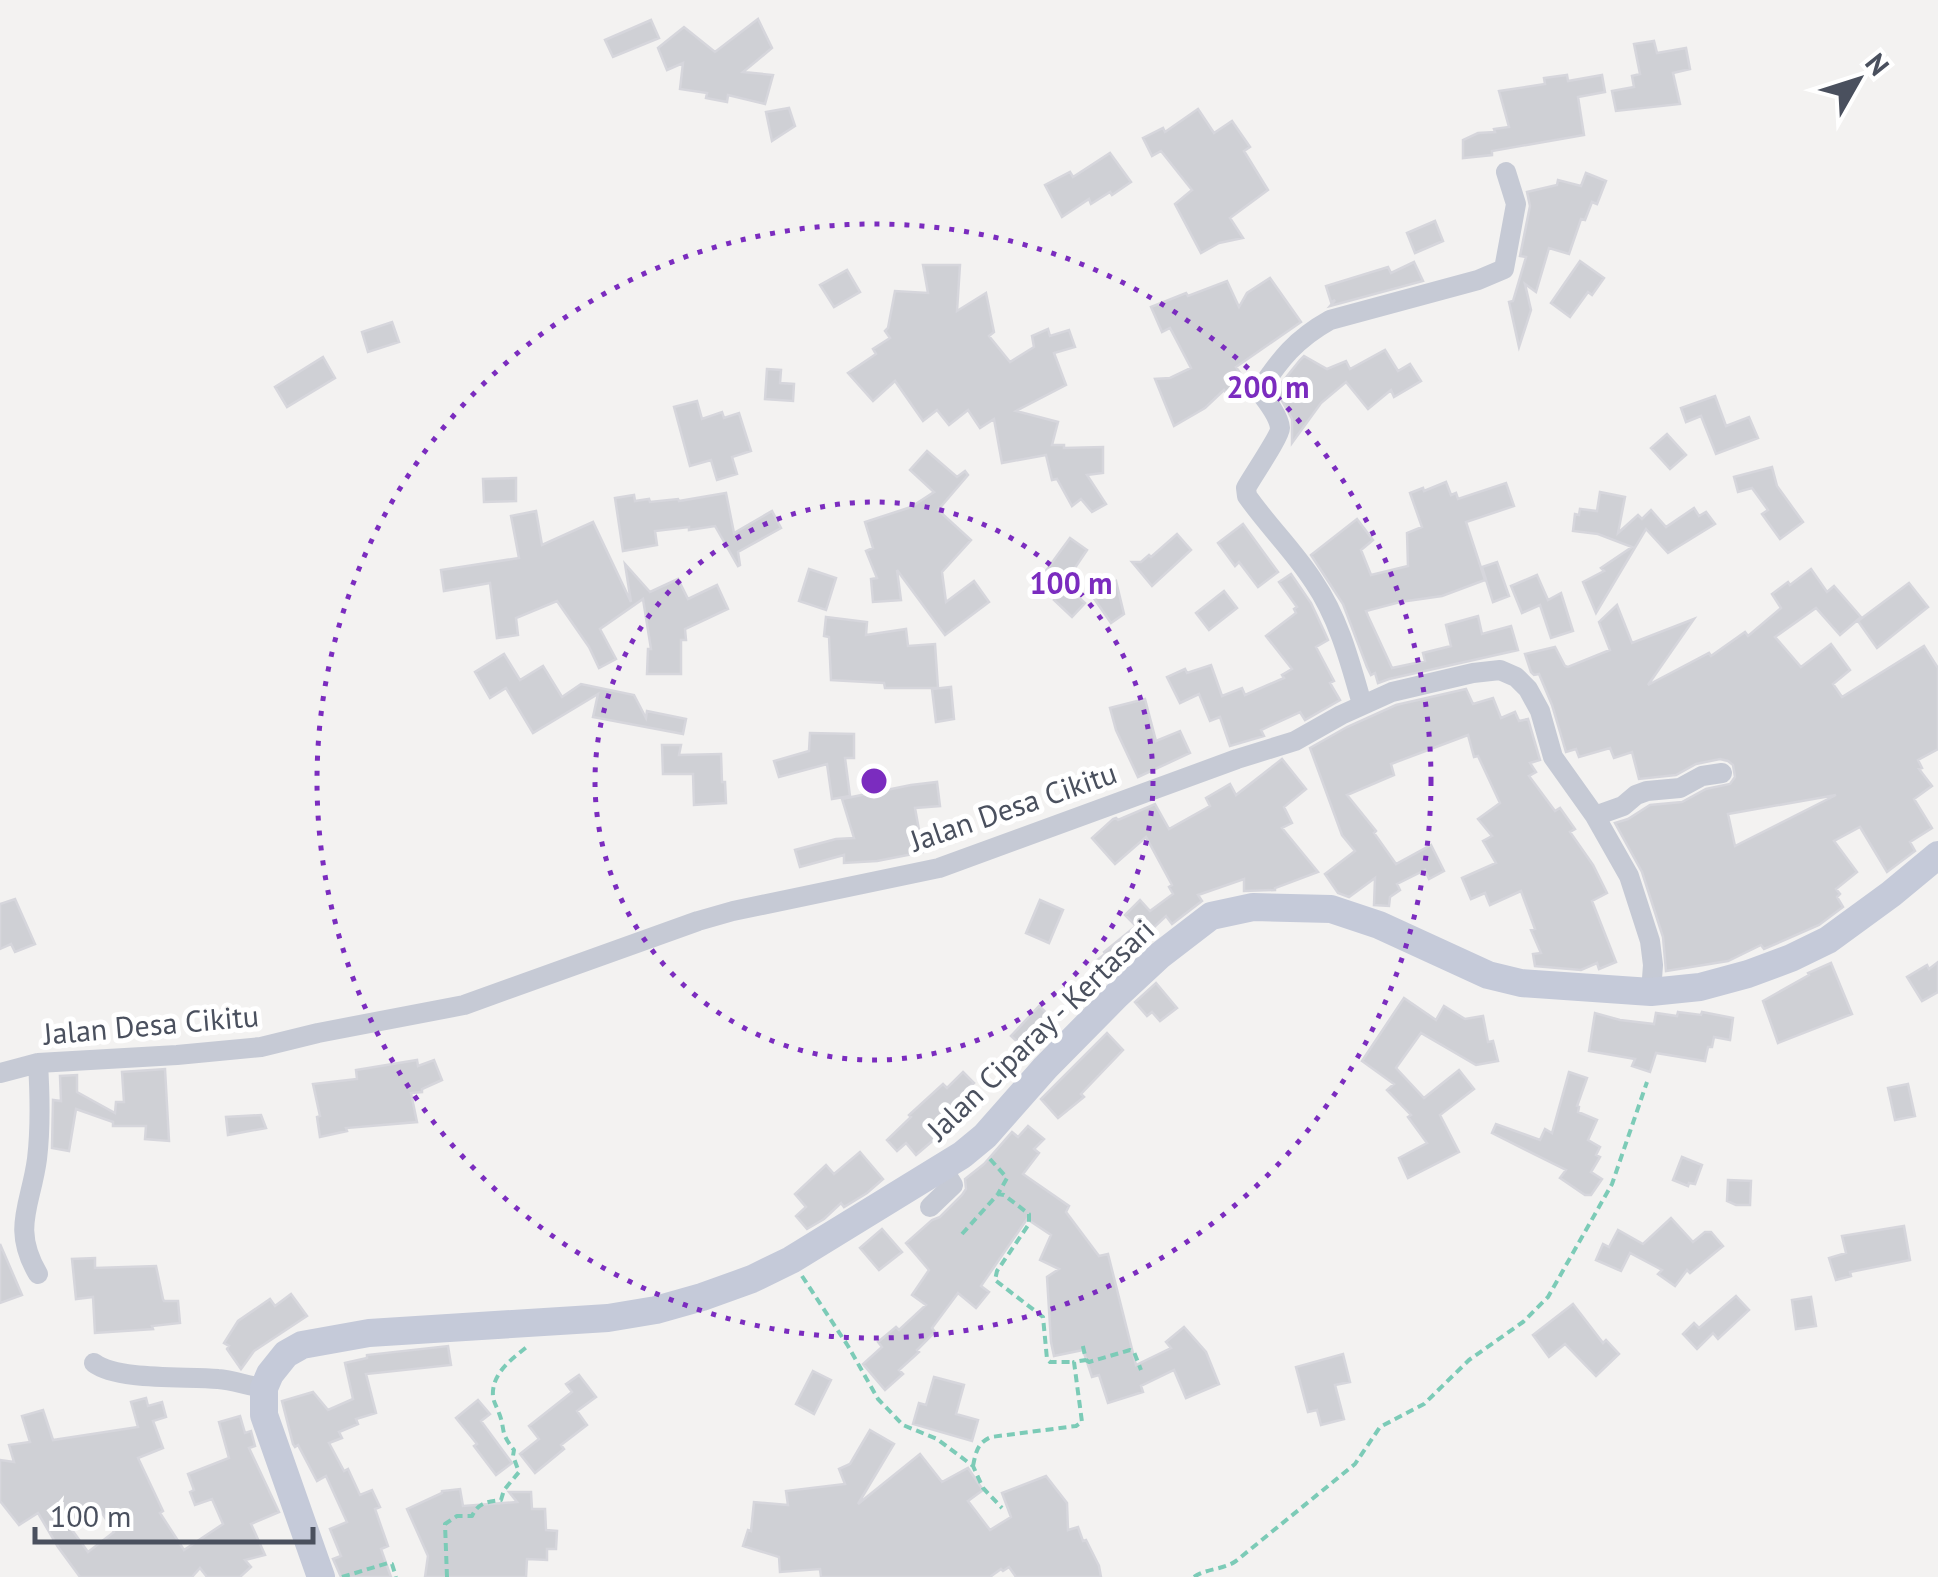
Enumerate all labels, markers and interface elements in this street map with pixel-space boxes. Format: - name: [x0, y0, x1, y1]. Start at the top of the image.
- north arrow: [1808, 30, 1908, 130]
- text: N: [1858, 45, 1898, 83]
- text: 200 m: [1227, 367, 1309, 406]
- text: 100 m: [1030, 563, 1112, 602]
- street label: Jalan Desa Cikitu: [903, 752, 1121, 860]
- centre of rings: [856, 763, 892, 799]
- street label: Jalan Ciparay - Kertasari: [916, 910, 1162, 1149]
- street label: Jalan Desa Cikitu: [40, 995, 260, 1053]
- scale bar: [35, 1482, 312, 1544]
- text: 100 m: [50, 1496, 131, 1535]

